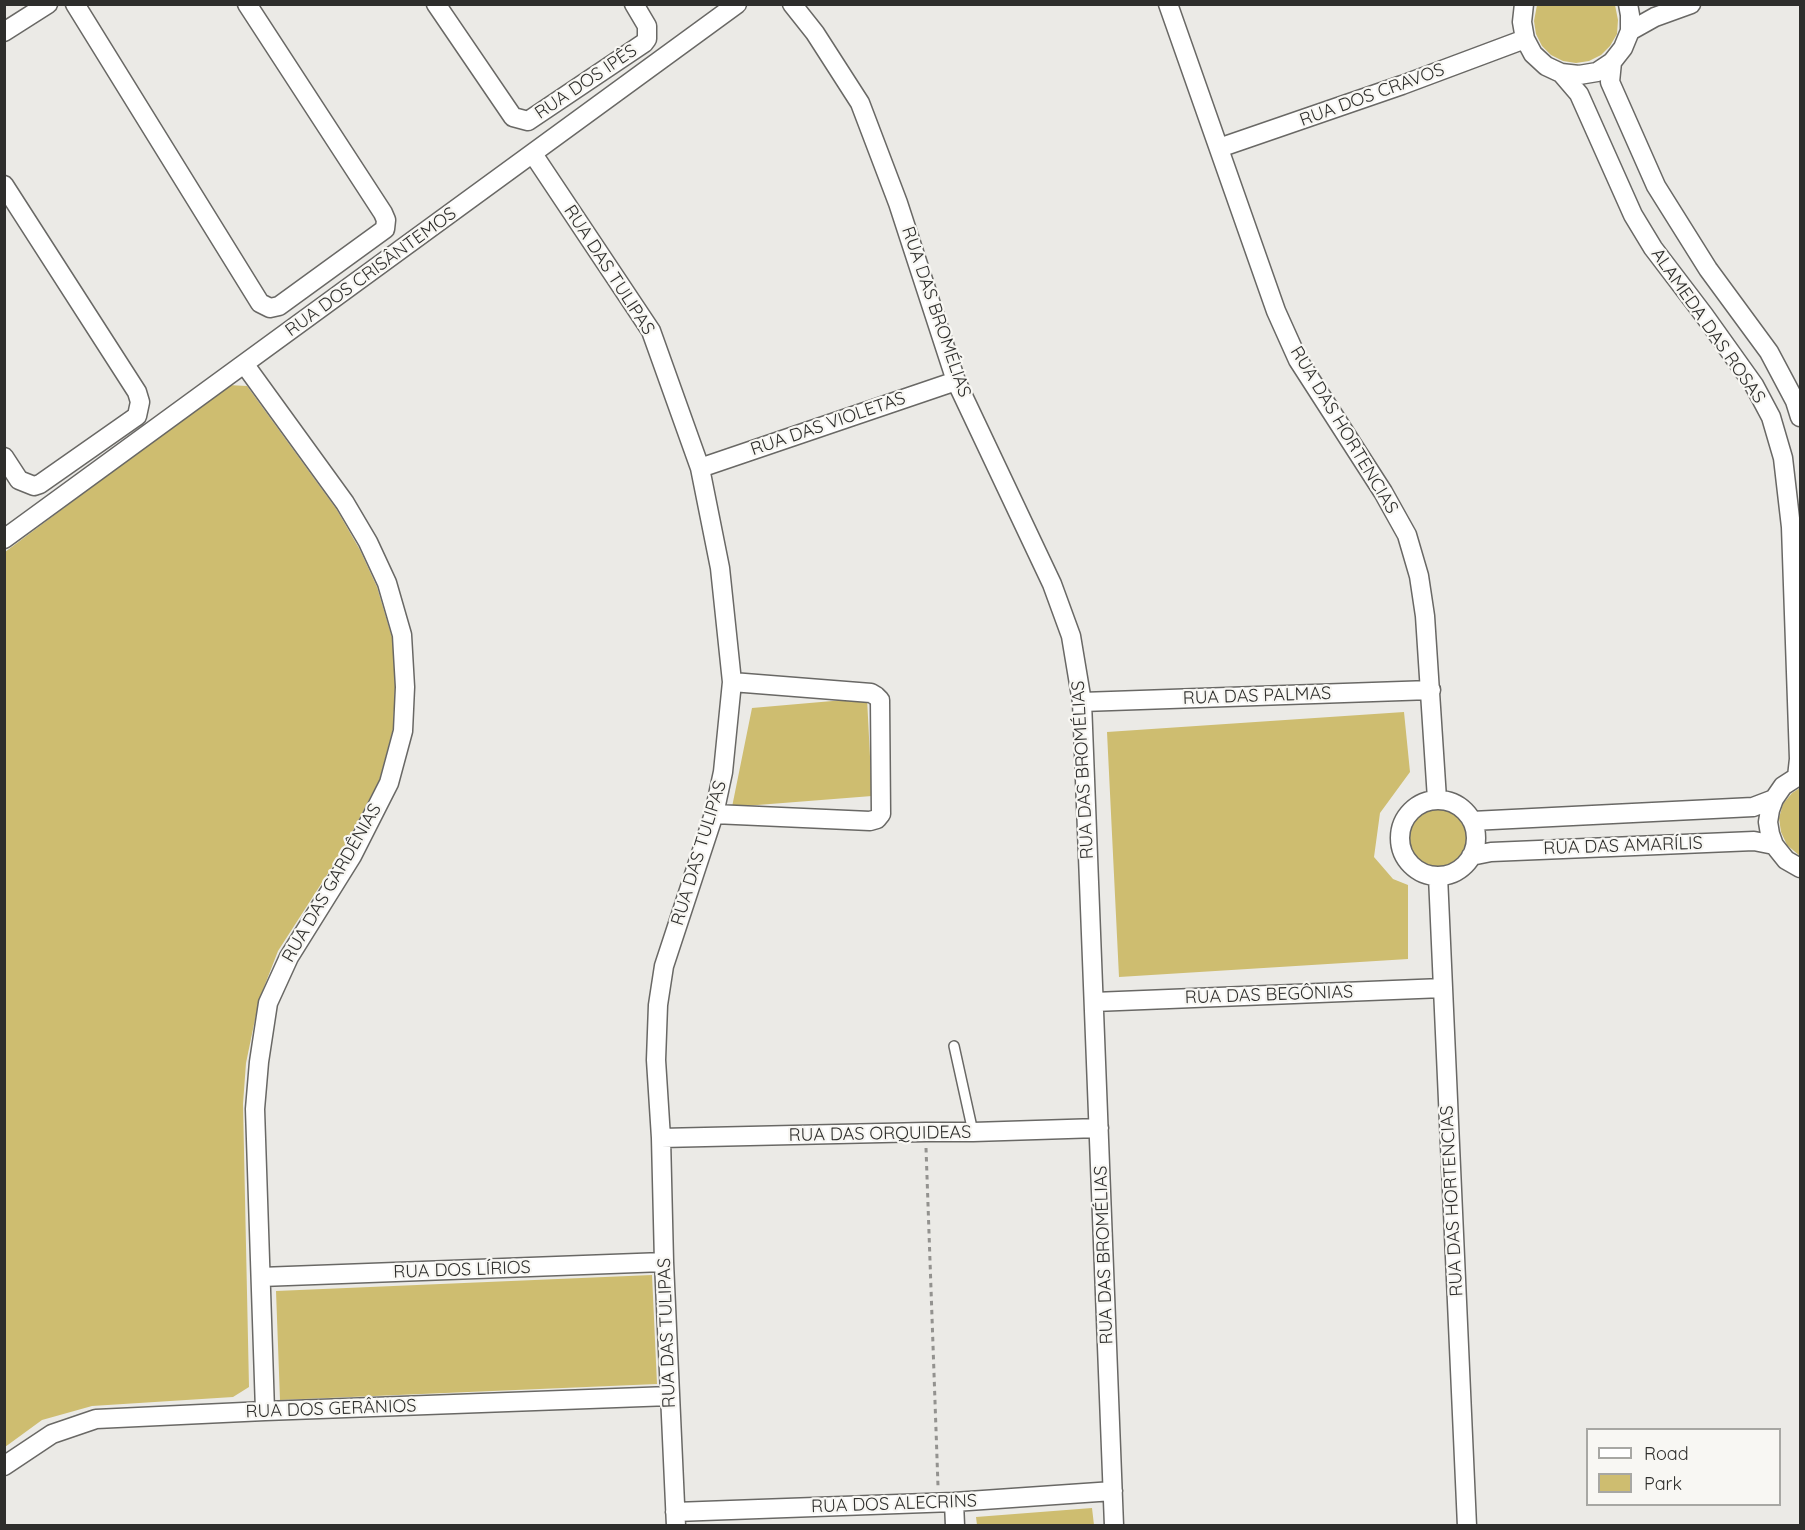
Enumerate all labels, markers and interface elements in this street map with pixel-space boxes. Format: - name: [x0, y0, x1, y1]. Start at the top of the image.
- street label: RUA DOS IPÊS: [531, 40, 641, 124]
- street label: RUA DOS CRAVOS: [1297, 59, 1447, 131]
- street label: RUA DAS TULIPAS: [559, 201, 659, 339]
- street label: RUA DOS CRISÂNTEMOS: [281, 203, 461, 341]
- street label: RUA DAS BROMÉLIAS: [897, 224, 975, 400]
- street label: ALAMEDA DAS ROSAS: [1646, 244, 1770, 408]
- street label: RUA DAS HORTENCIAS: [1285, 342, 1403, 518]
- street label: RUA DAS VIOLETAS: [748, 387, 908, 461]
- street label: RUA DAS BROMÉLIAS: [1068, 680, 1098, 860]
- street label: RUA DAS PALMAS: [1182, 683, 1332, 709]
- street label: RUA DAS TULIPAS: [667, 778, 731, 928]
- street label: RUA DAS GARDÊNIAS: [278, 800, 386, 966]
- street label: RUA DAS AMARÍLIS: [1543, 832, 1703, 860]
- street label: RUA DAS BEGÔNIAS: [1185, 981, 1353, 1009]
- street label: RUA DAS HORTENCIAS: [1436, 1105, 1468, 1297]
- street label: RUA DAS ORQUIDEAS: [789, 1122, 971, 1146]
- street label: RUA DAS BROMÉLIAS: [1090, 1165, 1118, 1345]
- street label: RUA DOS LÍRIOS: [393, 1257, 531, 1283]
- street label: RUA DAS TULIPAS: [654, 1258, 680, 1408]
- street label: RUA DOS GERÂNIOS: [245, 1395, 417, 1423]
- legend: [1586, 1428, 1781, 1506]
- text: Road: [1644, 1442, 1689, 1465]
- text: Park: [1644, 1472, 1682, 1495]
- street label: RUA DOS ALECRINS: [811, 1490, 977, 1518]

